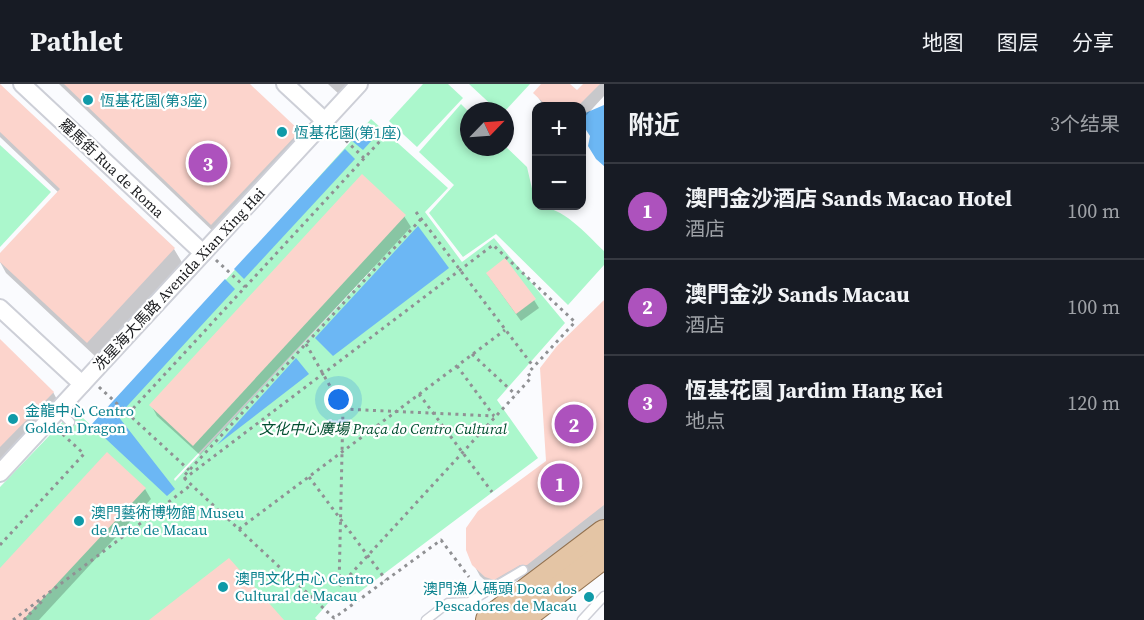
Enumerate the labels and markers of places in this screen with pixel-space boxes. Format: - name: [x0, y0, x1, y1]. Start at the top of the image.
- place label: 恆基花園(第3座): [100, 90, 208, 111]
- marker: 恆基花園(第3座): [81, 93, 95, 107]
- place label: 恆基花園(第1座): [294, 122, 402, 143]
- marker: 恆基花園(第1座): [275, 125, 289, 139]
- pin: 3: [188, 140, 228, 185]
- place label: 金龍中心 Centro Golden Dragon: [25, 400, 134, 438]
- pin: 2: [554, 402, 594, 446]
- marker: 金龍中心 Centro Golden Dragon: [6, 412, 20, 426]
- pin: 1: [540, 460, 580, 506]
- place label: 澳門藝術博物館 Museu de Arte de Macau: [91, 502, 245, 540]
- marker: 澳門藝術博物館 Museu de Arte de Macau: [72, 514, 86, 528]
- place label: 澳門文化中心 Centro Cultural de Macau: [235, 568, 374, 606]
- place label: 澳門漁人碼頭 Doca dos Pescadores de Macau: [423, 578, 577, 616]
- marker: 澳門文化中心 Centro Cultural de Macau: [216, 580, 230, 594]
- marker: 澳門漁人碼頭 Doca dos Pescadores de Macau: [582, 590, 596, 604]

